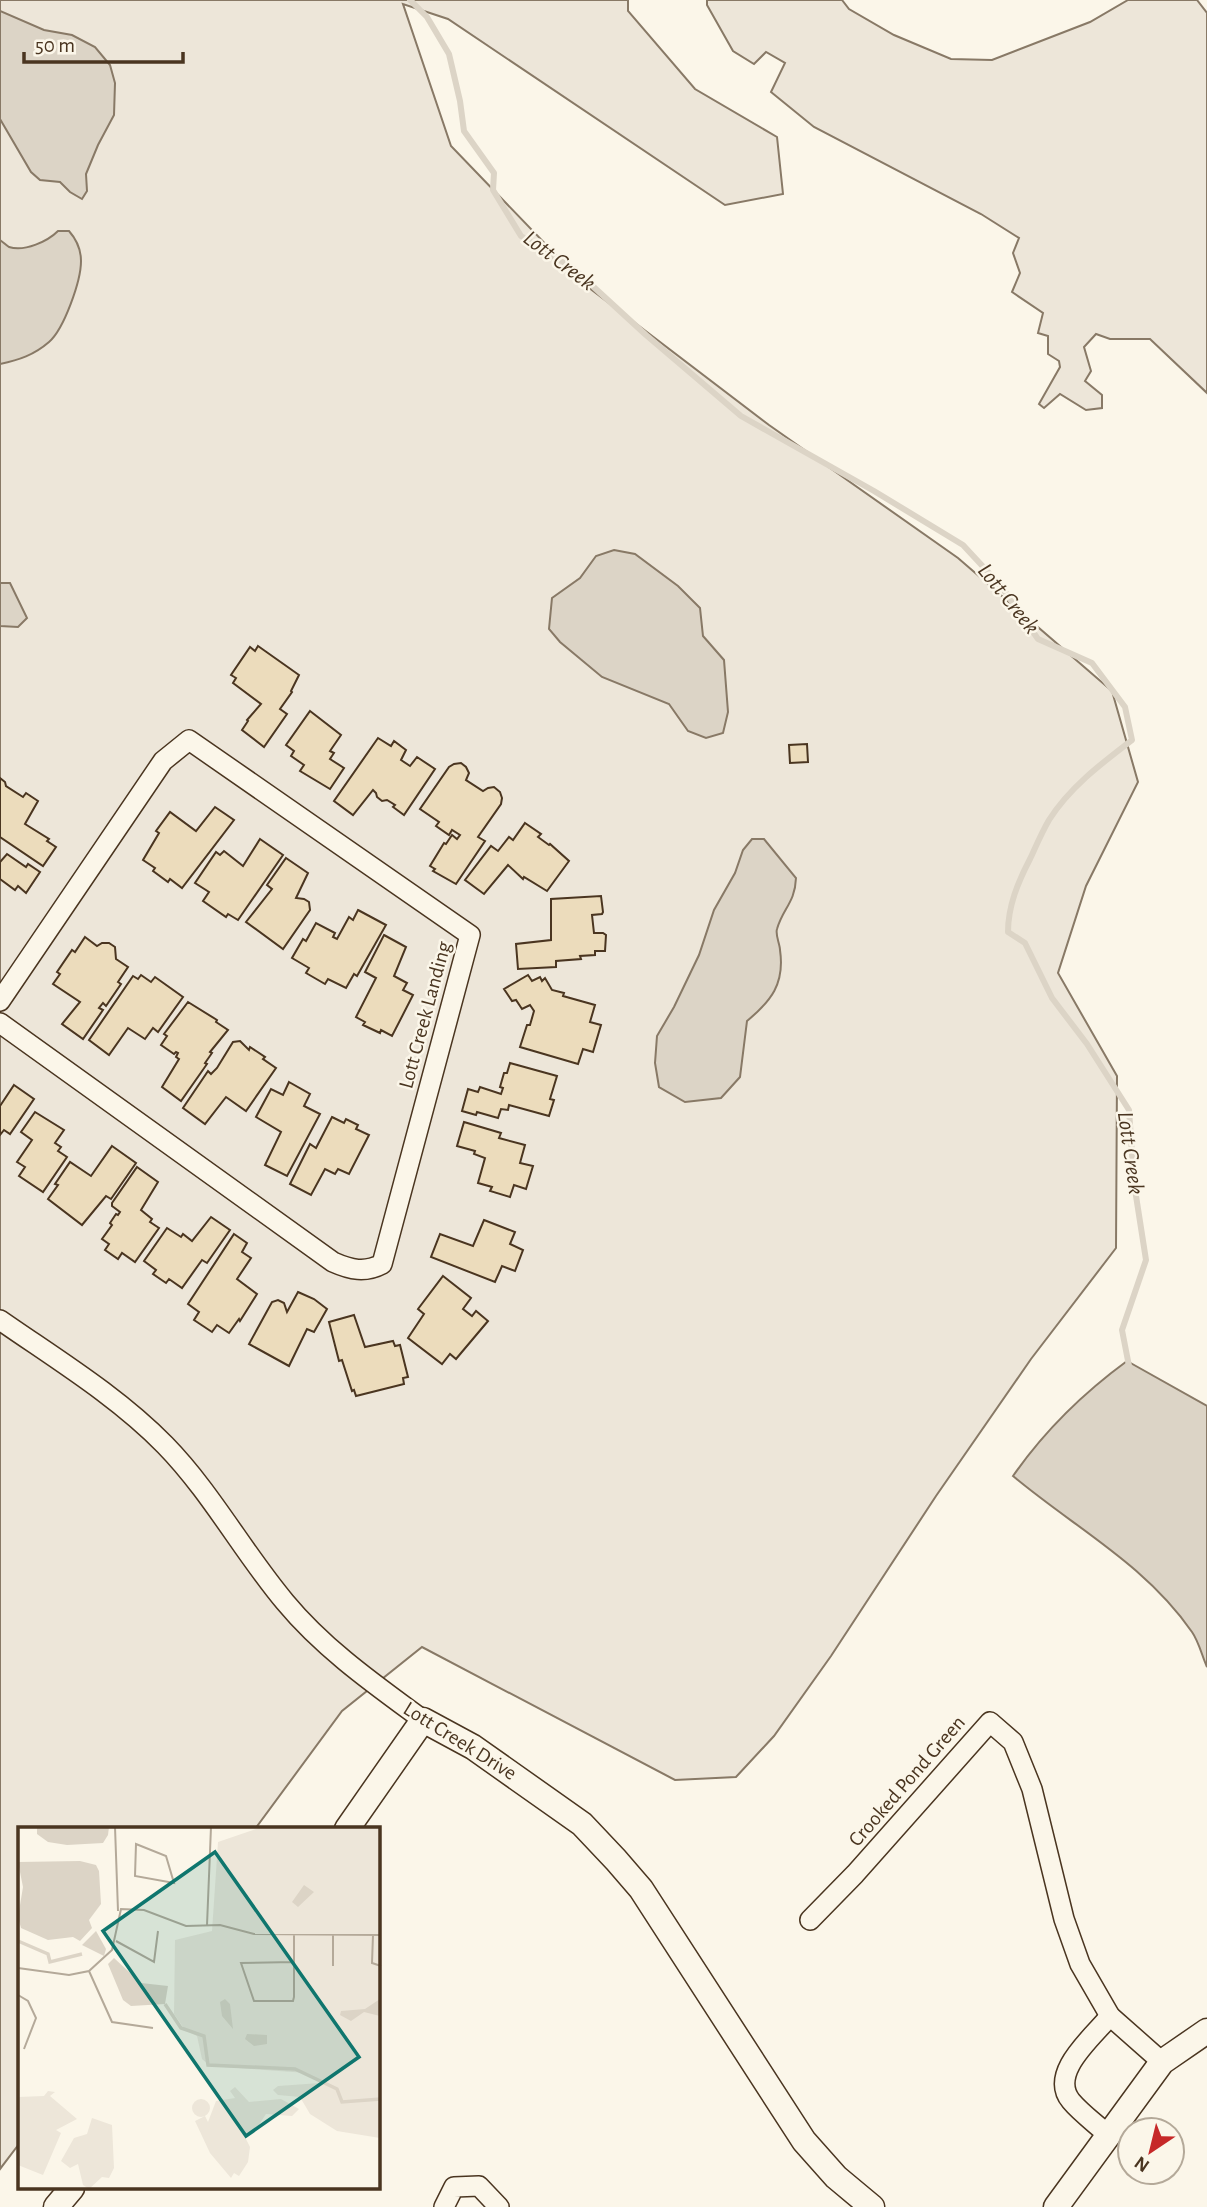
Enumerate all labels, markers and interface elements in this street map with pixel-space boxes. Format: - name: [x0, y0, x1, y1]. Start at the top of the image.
- scale bar: [24, 21, 184, 65]
- text: 50 m: [35, 35, 75, 56]
- water label: Lott Creek: [519, 227, 600, 296]
- water label: Lott Creek: [973, 559, 1043, 639]
- street label: Lott Creek Landing: [395, 938, 455, 1091]
- water label: Lott Creek: [1113, 1110, 1147, 1196]
- street label: Lott Creek Drive: [400, 1698, 520, 1784]
- street label: Crooked Pond Green: [845, 1712, 969, 1850]
- inset map: [18, 1827, 380, 2190]
- north arrow: [1116, 2116, 1186, 2186]
- text: N: [1131, 2152, 1153, 2175]

